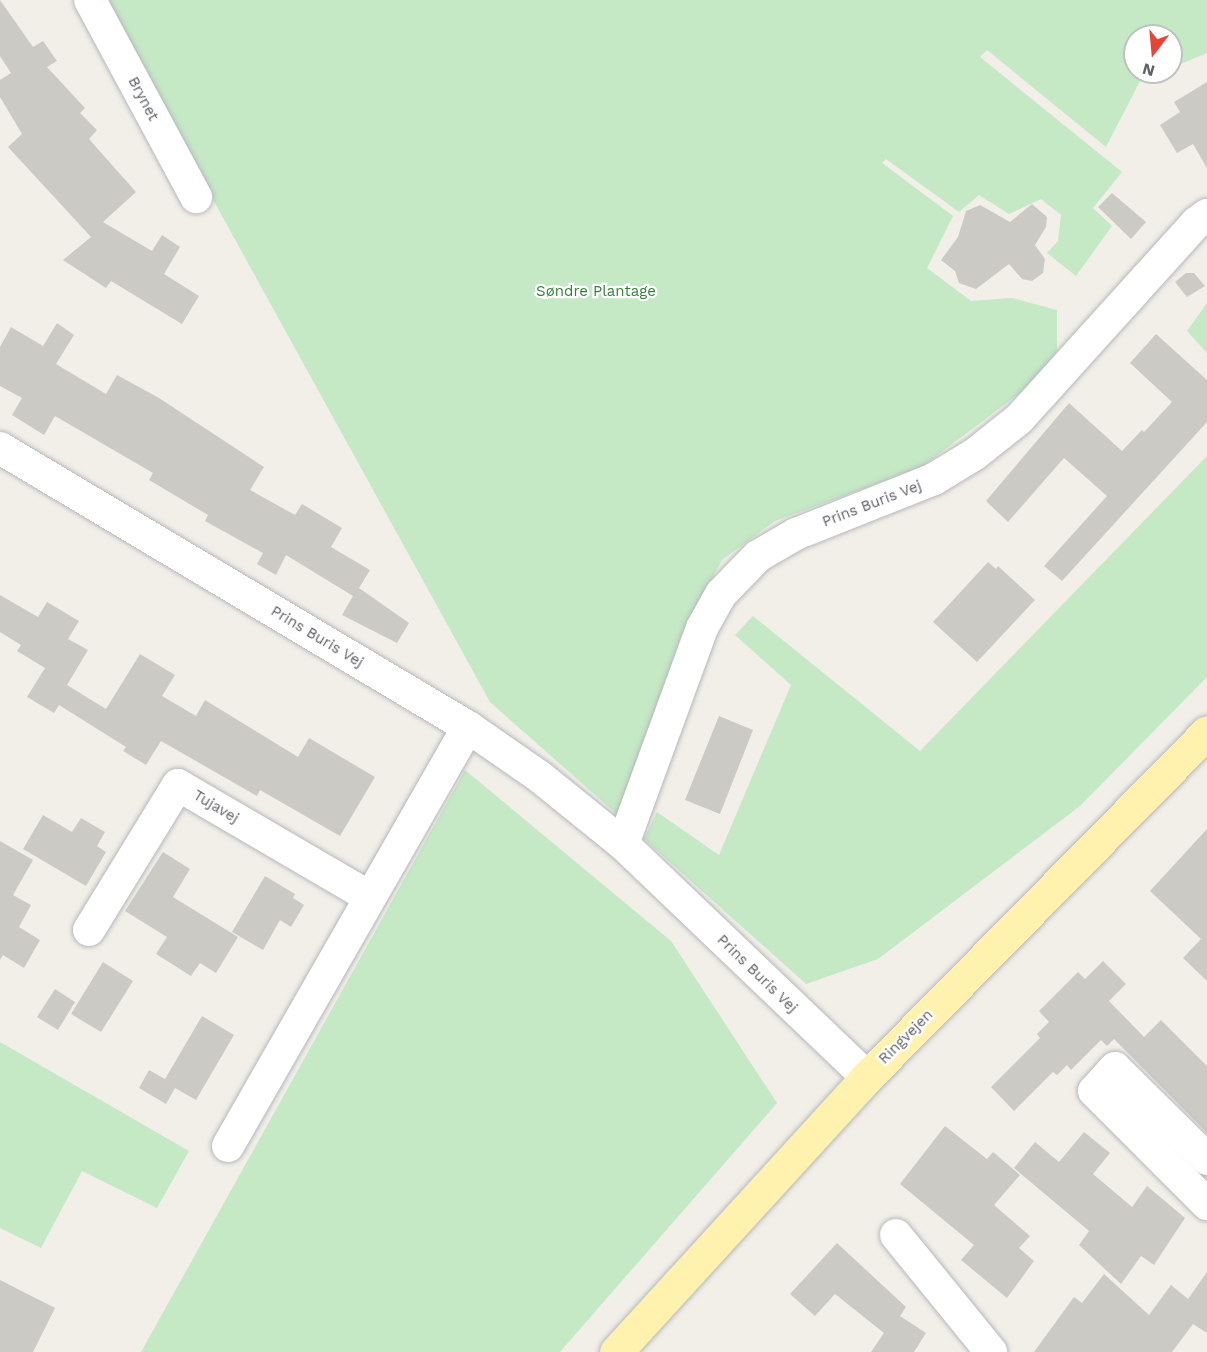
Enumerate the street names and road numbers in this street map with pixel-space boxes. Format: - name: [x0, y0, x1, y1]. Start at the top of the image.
- street label: Brynet: [124, 74, 162, 124]
- street label: Prins Buris Vej: [820, 477, 924, 531]
- street label: Prins Buris Vej: [267, 602, 367, 672]
- street label: Tujavej: [190, 786, 242, 828]
- street label: Prins Buris Vej: [713, 931, 801, 1017]
- street label: Ringvejen: [875, 1006, 937, 1068]

